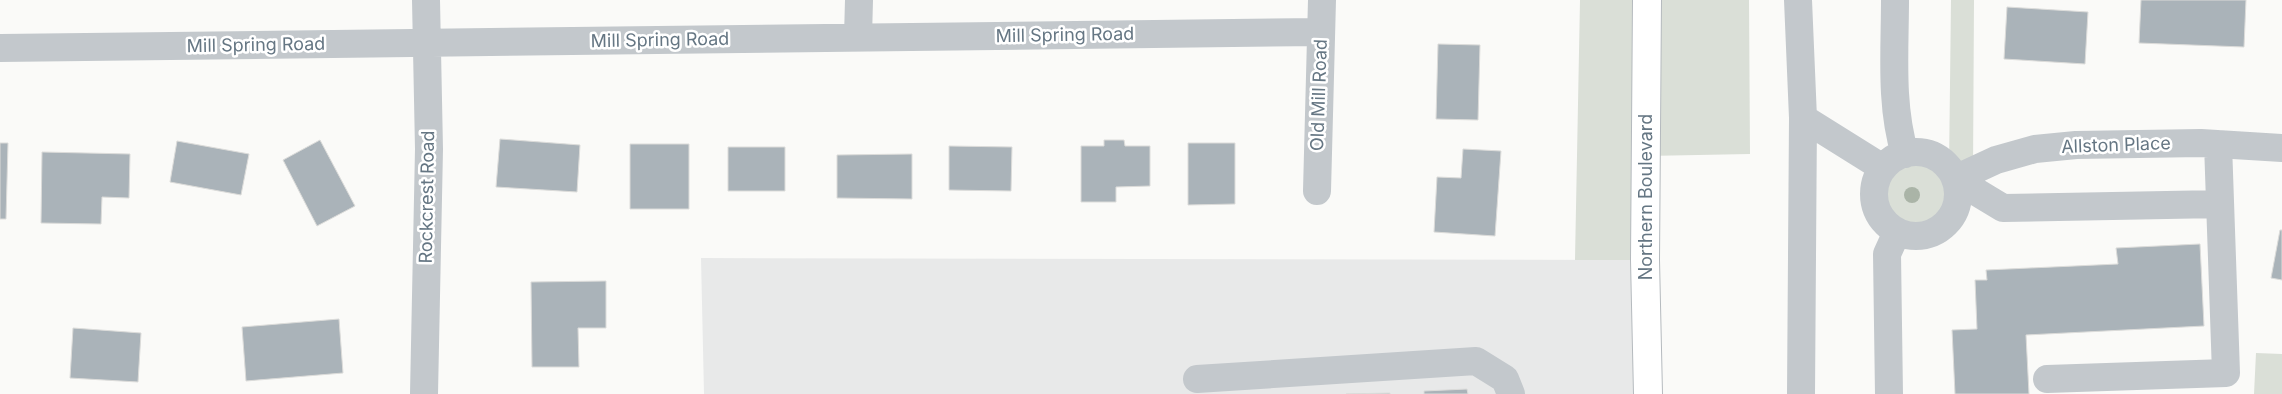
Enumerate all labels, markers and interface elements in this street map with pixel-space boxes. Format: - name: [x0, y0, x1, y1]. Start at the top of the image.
- street label: Mill Spring Road: [996, 23, 1134, 46]
- street label: Mill Spring Road: [591, 28, 729, 51]
- street label: Mill Spring Road: [187, 33, 325, 56]
- street label: Old Mill Road: [1306, 39, 1331, 151]
- street label: Northern Boulevard: [1635, 114, 1656, 280]
- street label: Rockcrest Road: [415, 130, 438, 264]
- street label: Allston Place: [2061, 132, 2171, 157]

